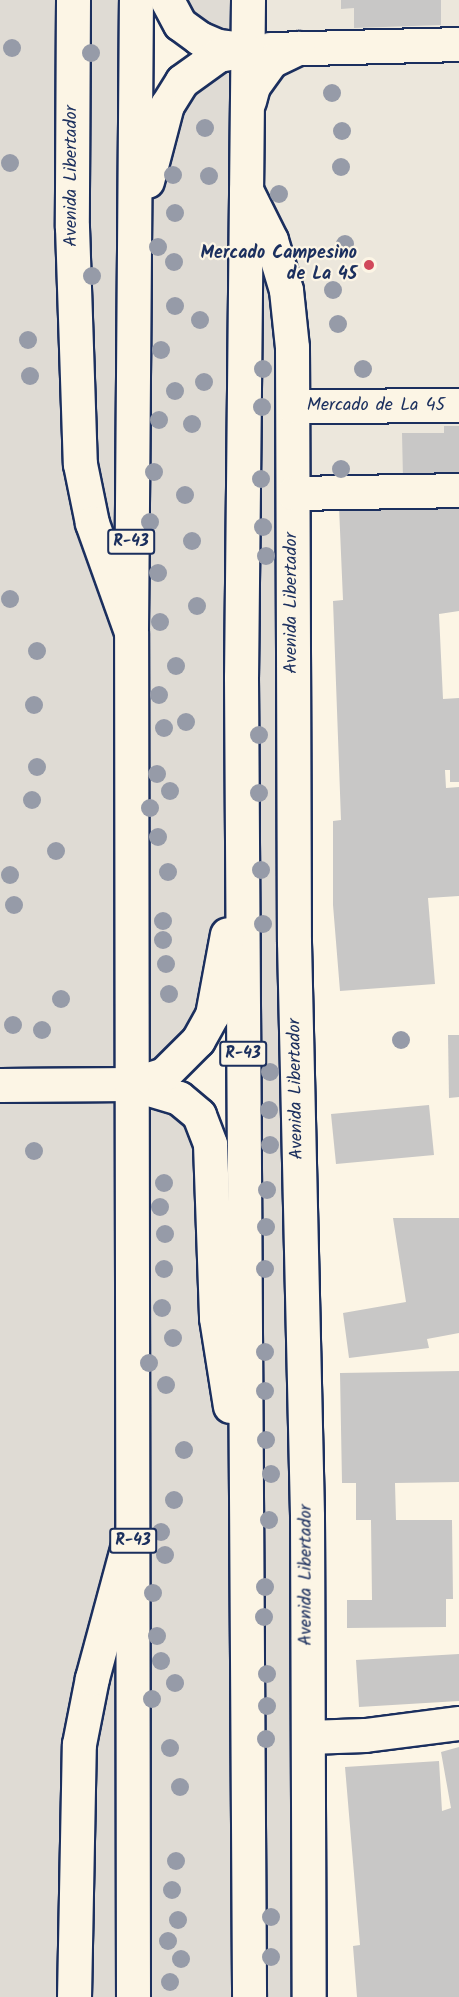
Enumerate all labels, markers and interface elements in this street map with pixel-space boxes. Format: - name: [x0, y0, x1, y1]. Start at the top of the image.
- street label: Avenida Libertador: [61, 105, 83, 247]
- place label: Mercado Campesino de La 45: [201, 244, 357, 286]
- marker: Mercado Campesino de La 45: [362, 258, 376, 272]
- street label: Mercado de La 45: [307, 395, 445, 417]
- road number: R-43: [107, 529, 155, 555]
- street label: Avenida Libertador: [281, 532, 303, 674]
- street label: Avenida Libertador: [285, 1018, 309, 1160]
- road number: R-43: [219, 1041, 267, 1067]
- street label: Avenida Libertador: [296, 1504, 318, 1646]
- road number: R-43: [109, 1528, 157, 1554]

